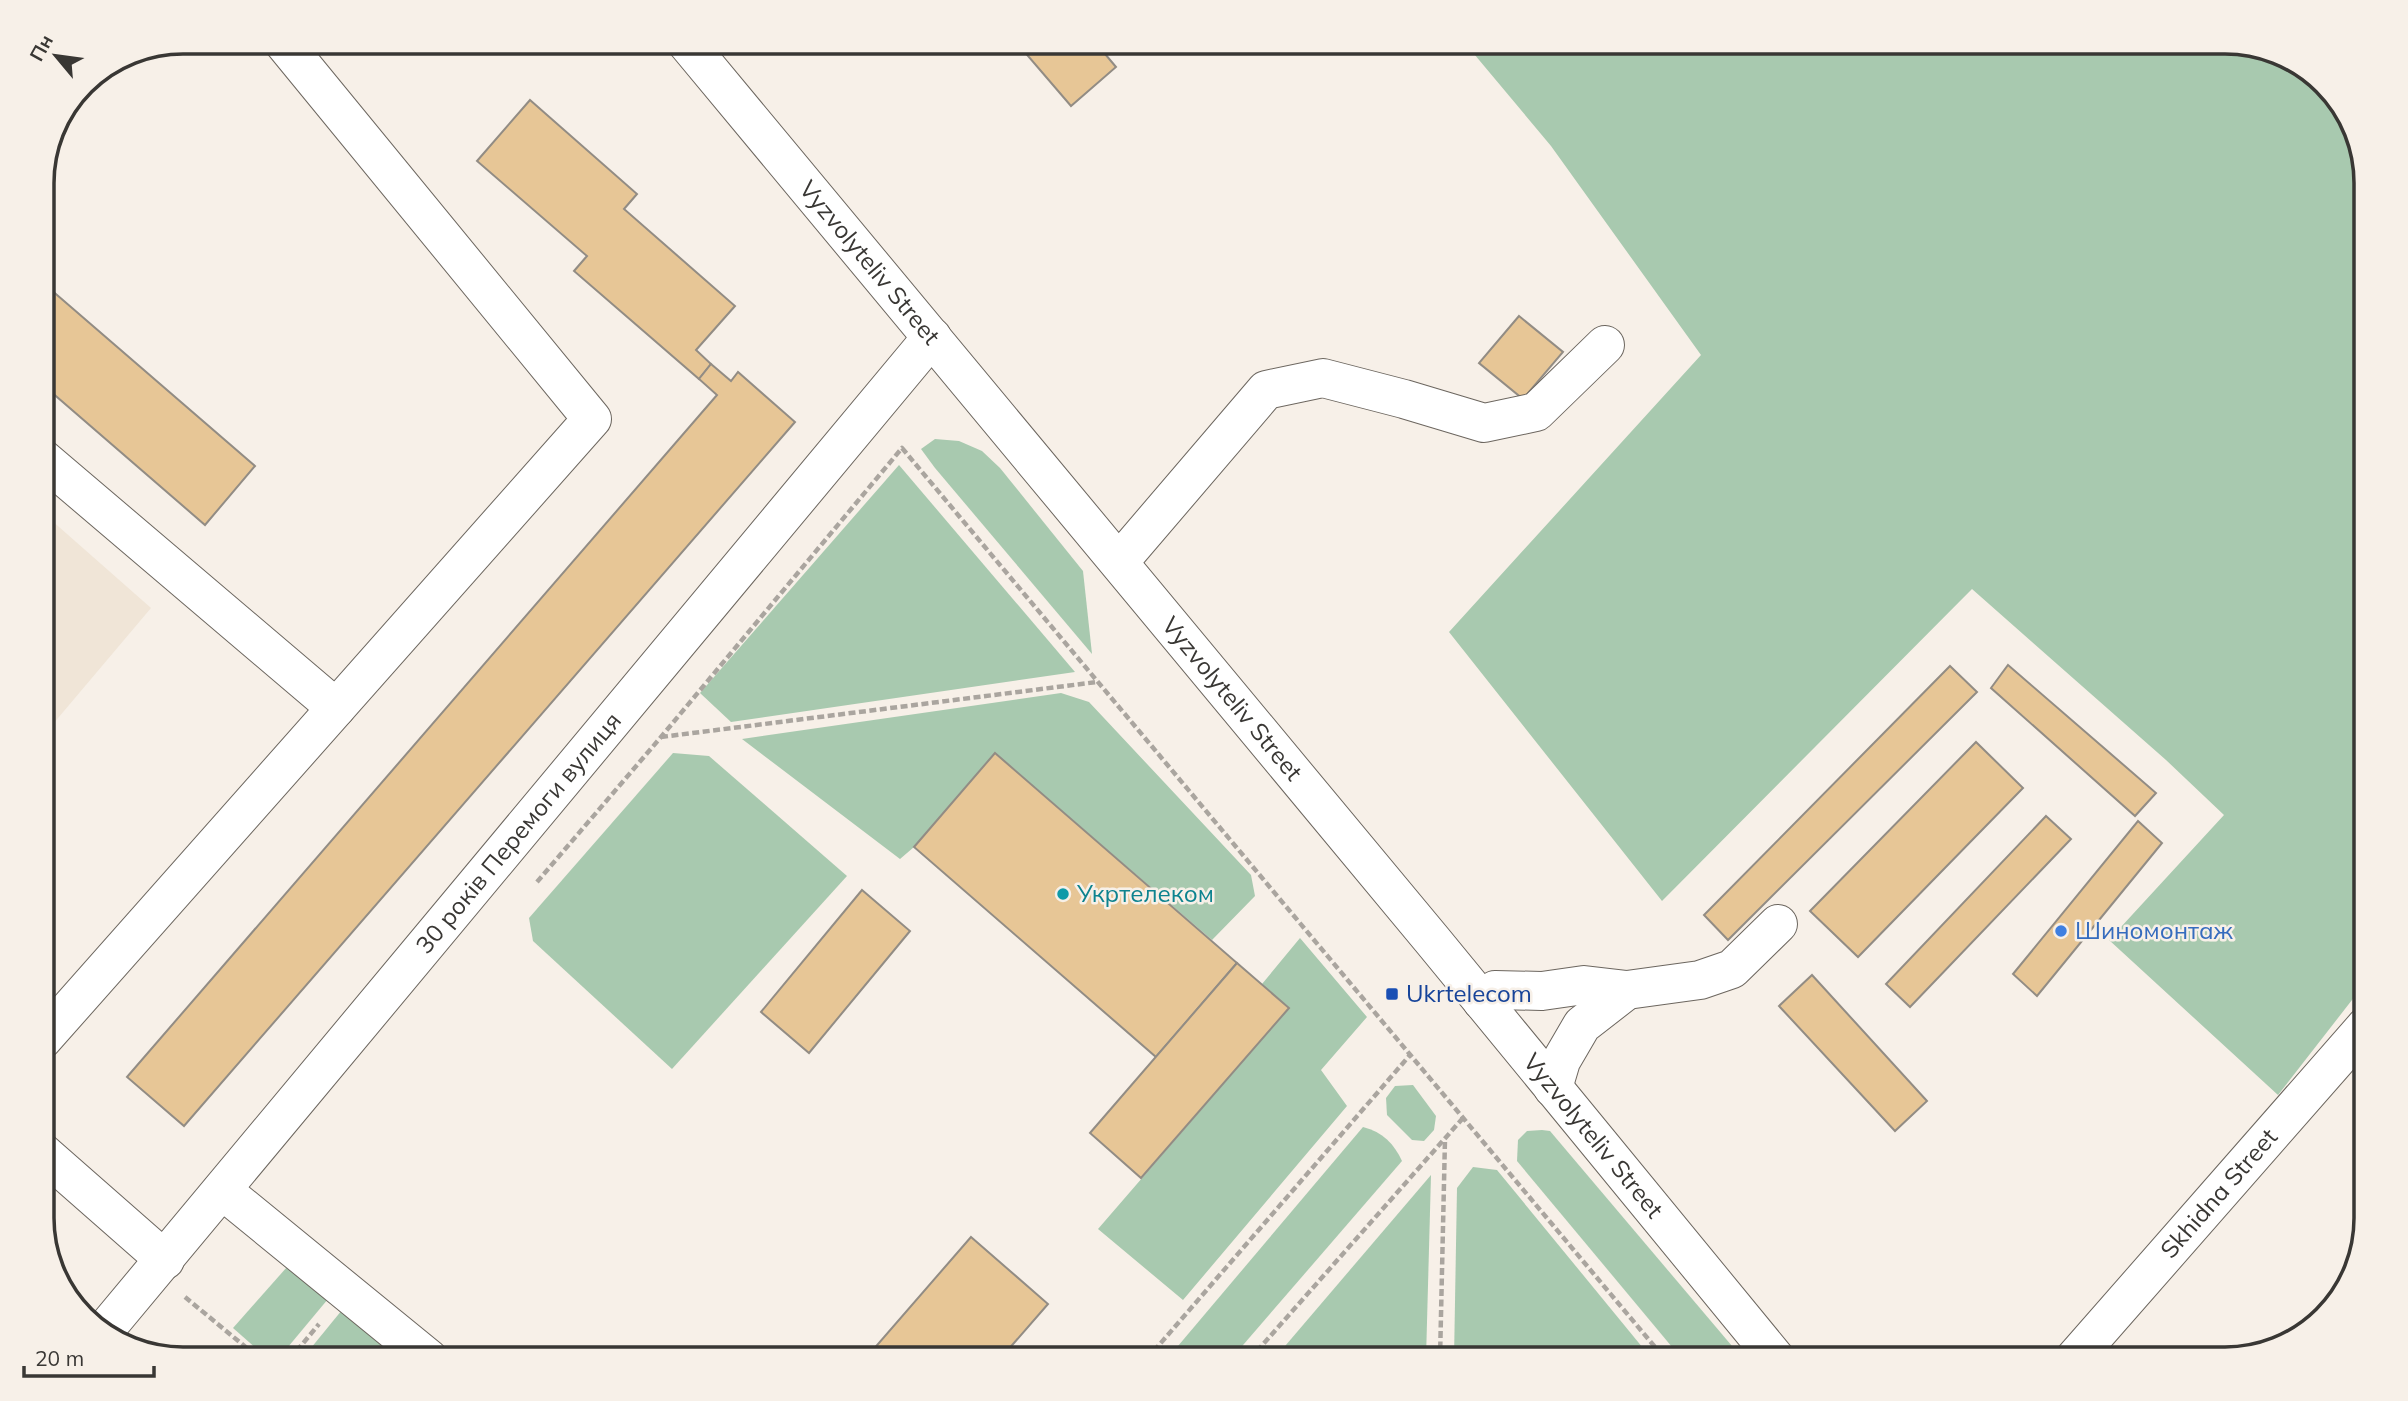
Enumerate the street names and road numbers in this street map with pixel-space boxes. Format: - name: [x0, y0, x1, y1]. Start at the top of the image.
- street label: Vyzvolyteliv Street: [793, 174, 947, 350]
- street label: Vyzvolyteliv Street: [1156, 610, 1309, 786]
- street label: 30 років Перемоги вулиця: [409, 706, 627, 959]
- street label: Vyzvolyteliv Street: [1517, 1047, 1670, 1224]
- street label: Skhidna Street: [2153, 1122, 2283, 1264]

